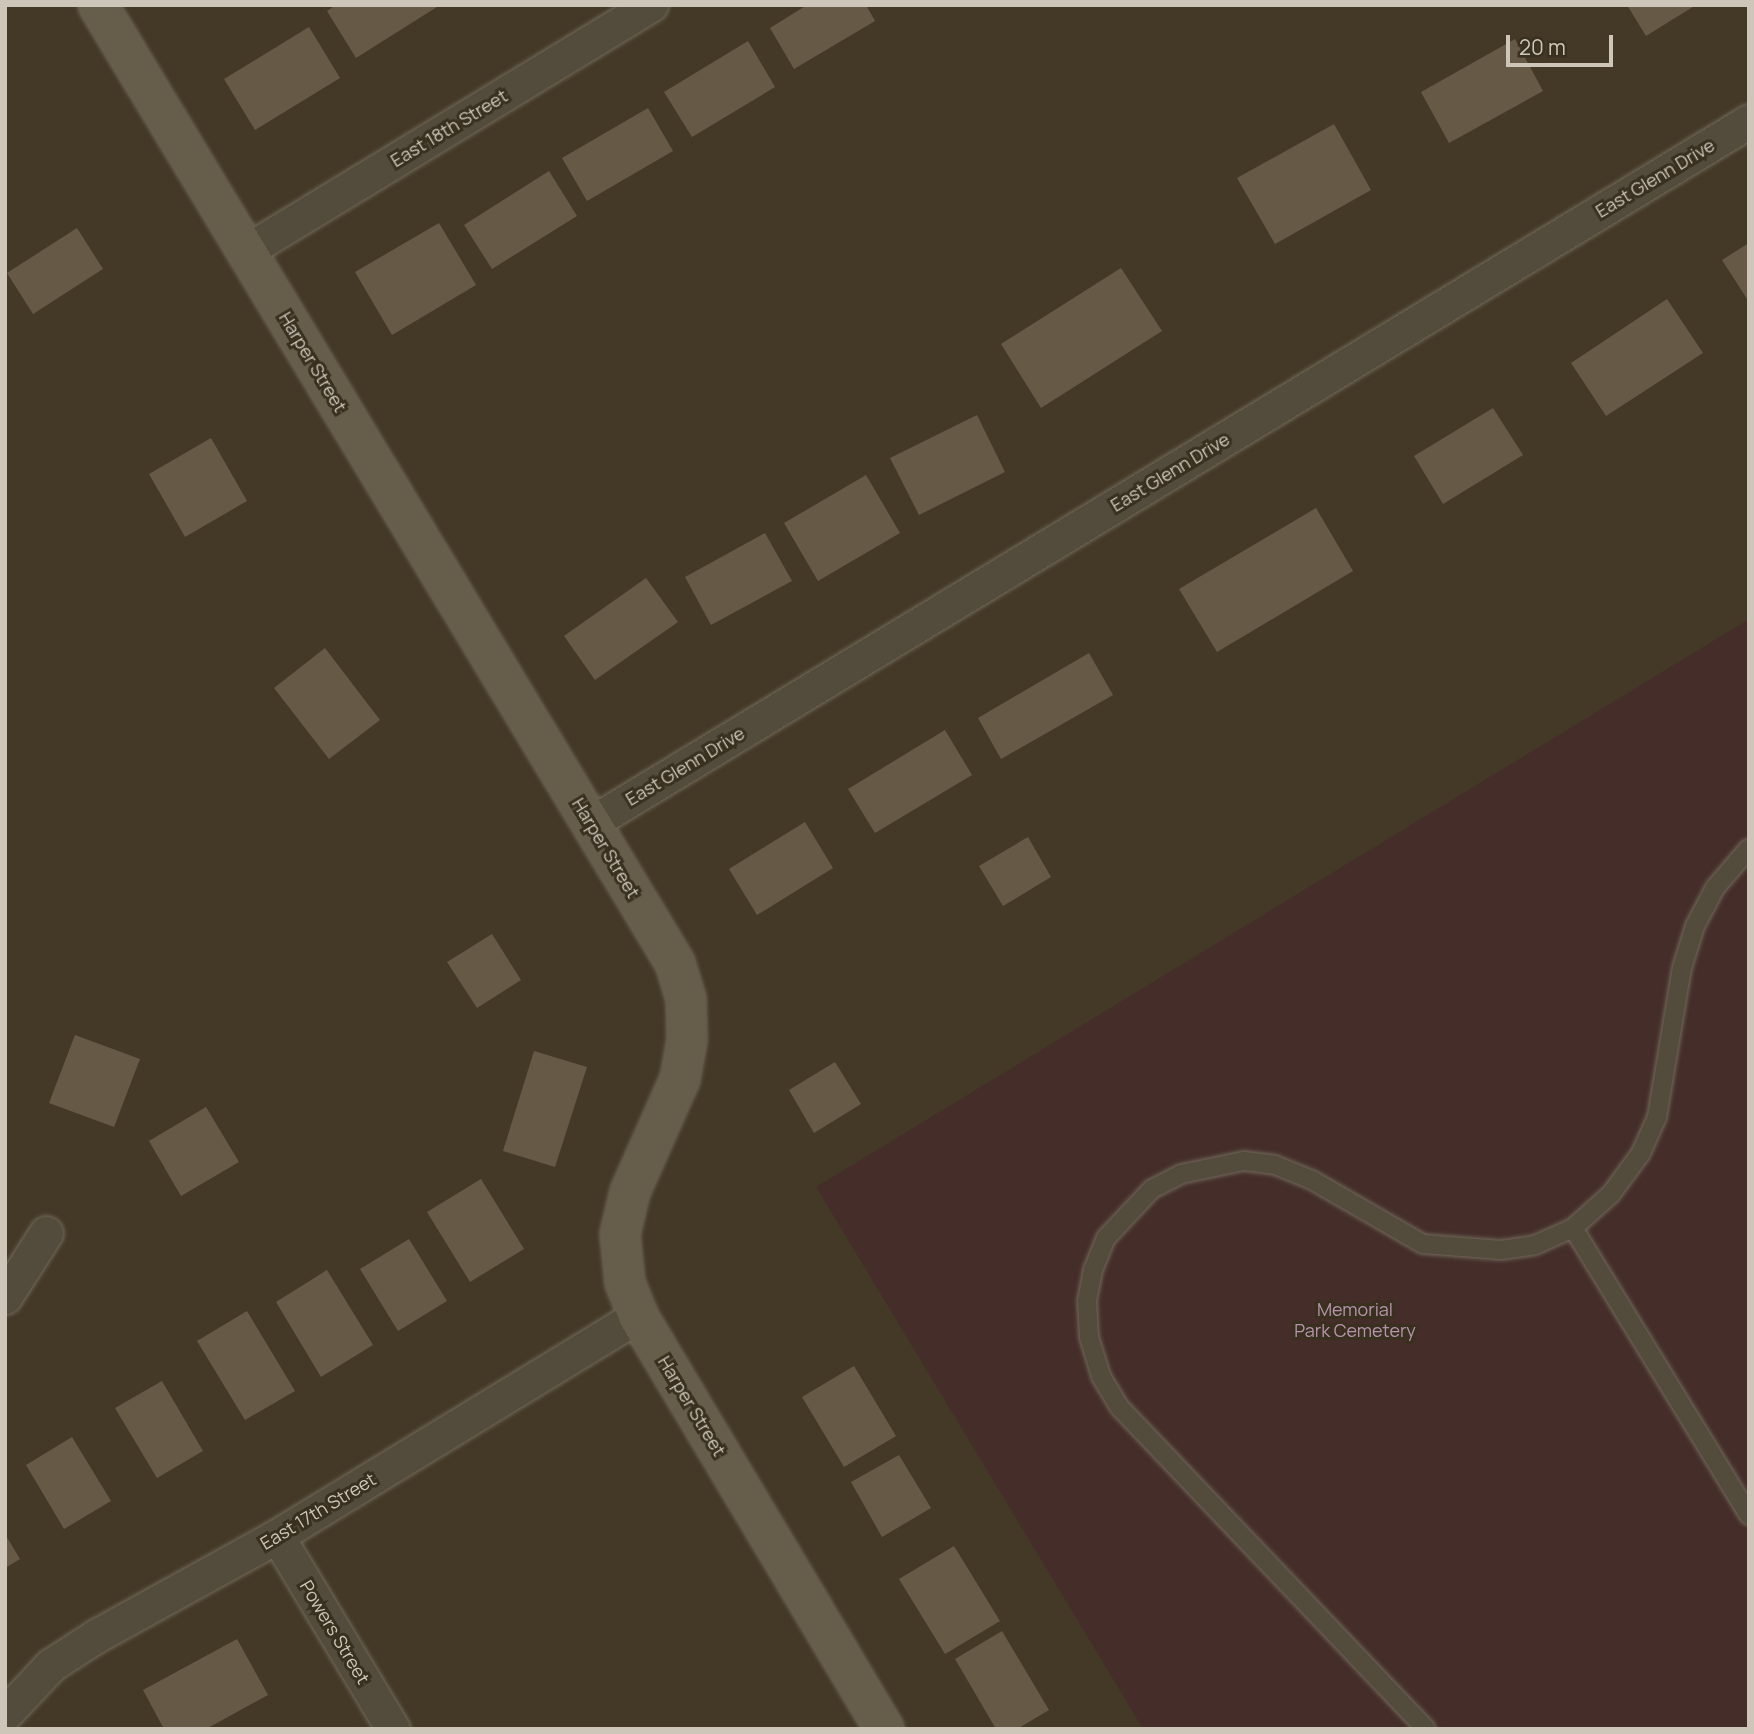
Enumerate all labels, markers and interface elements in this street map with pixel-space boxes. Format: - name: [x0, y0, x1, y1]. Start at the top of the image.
- scale bar: [1509, 21, 1616, 65]
- text: 20 m: [1519, 33, 1566, 61]
- street label: East 18th Street: [387, 85, 511, 171]
- street label: East Glenn Drive: [1592, 134, 1718, 222]
- street label: Harper Street: [275, 308, 351, 416]
- street label: East Glenn Drive: [1107, 428, 1233, 516]
- street label: East Glenn Drive: [622, 722, 748, 810]
- street label: Harper Street: [568, 794, 644, 902]
- park label: Memorial Park Cemetery: [1294, 1299, 1416, 1342]
- street label: Harper Street: [654, 1352, 730, 1460]
- street label: East 17th Street: [256, 1468, 380, 1554]
- street label: Powers Street: [296, 1576, 374, 1688]

